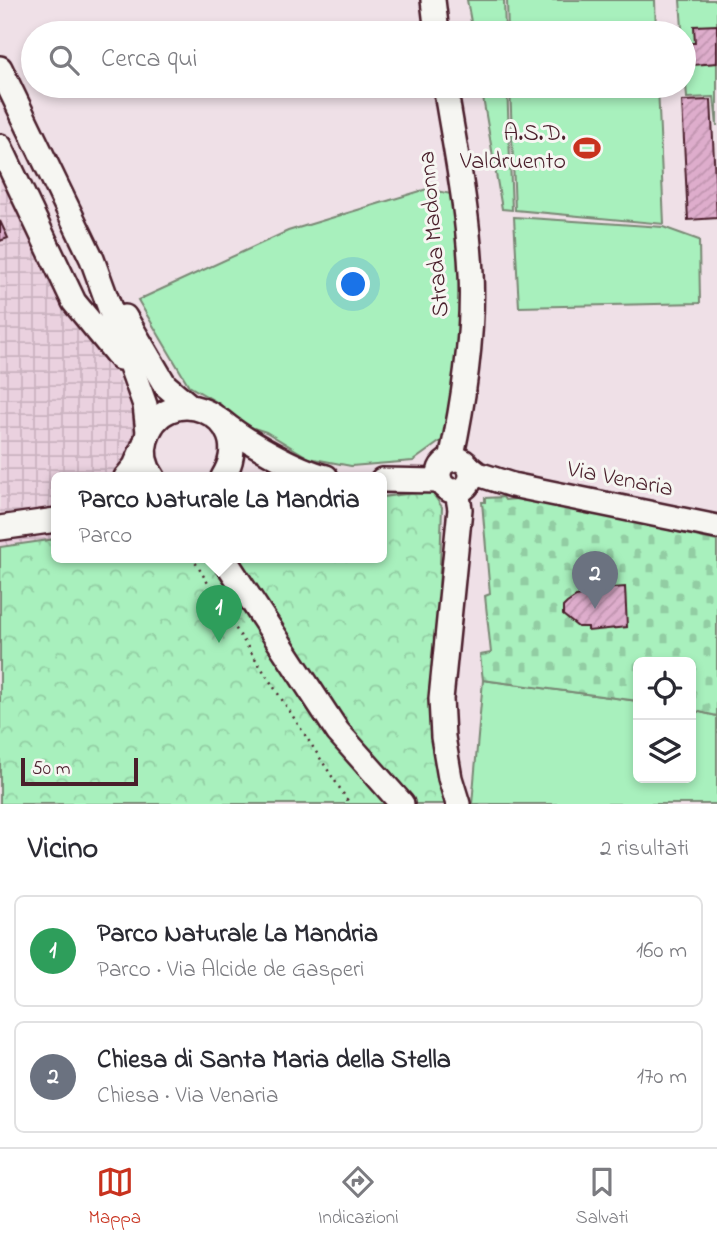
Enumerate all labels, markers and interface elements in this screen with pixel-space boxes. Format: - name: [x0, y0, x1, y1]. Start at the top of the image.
- search box: [21, 21, 696, 98]
- icon: search: [45, 41, 83, 79]
- text: Cerca qui: [101, 41, 197, 79]
- place label: A.S.D. Valdruento: [459, 117, 566, 180]
- sports icon: A.S.D. Valdruento: [572, 133, 602, 163]
- street label: Strada Madonna: [410, 150, 460, 318]
- your location: [336, 267, 370, 301]
- street label: Via Venaria: [563, 452, 676, 507]
- popup: [51, 472, 387, 563]
- text: Parco Naturale La Mandria: [78, 482, 360, 520]
- text: Parco: [78, 520, 132, 553]
- pin: 2: [572, 551, 618, 609]
- pin: 1: [196, 585, 242, 643]
- map controls: [633, 657, 696, 783]
- button: locate: [633, 657, 696, 720]
- button: layers: [633, 720, 696, 783]
- scale bar: [21, 755, 138, 787]
- text: 50 m: [32, 756, 71, 783]
- text: Vicino: [28, 828, 98, 872]
- text: 2 risultati: [600, 833, 689, 866]
- text: Parco Naturale La Mandria: [97, 916, 378, 954]
- text: 1: [49, 935, 57, 968]
- text: 160 m: [636, 935, 687, 968]
- text: Parco · Via Alcide de Gasperi: [97, 954, 364, 987]
- text: Chiesa di Santa Maria della Stella: [97, 1042, 451, 1080]
- text: 2: [47, 1061, 59, 1094]
- text: 170 m: [637, 1061, 687, 1094]
- text: Chiesa · Via Venaria: [97, 1080, 278, 1113]
- tab: Mappa: [88, 1163, 141, 1232]
- tab: Indicazioni: [318, 1163, 399, 1232]
- tab: Salvati: [575, 1163, 629, 1232]

